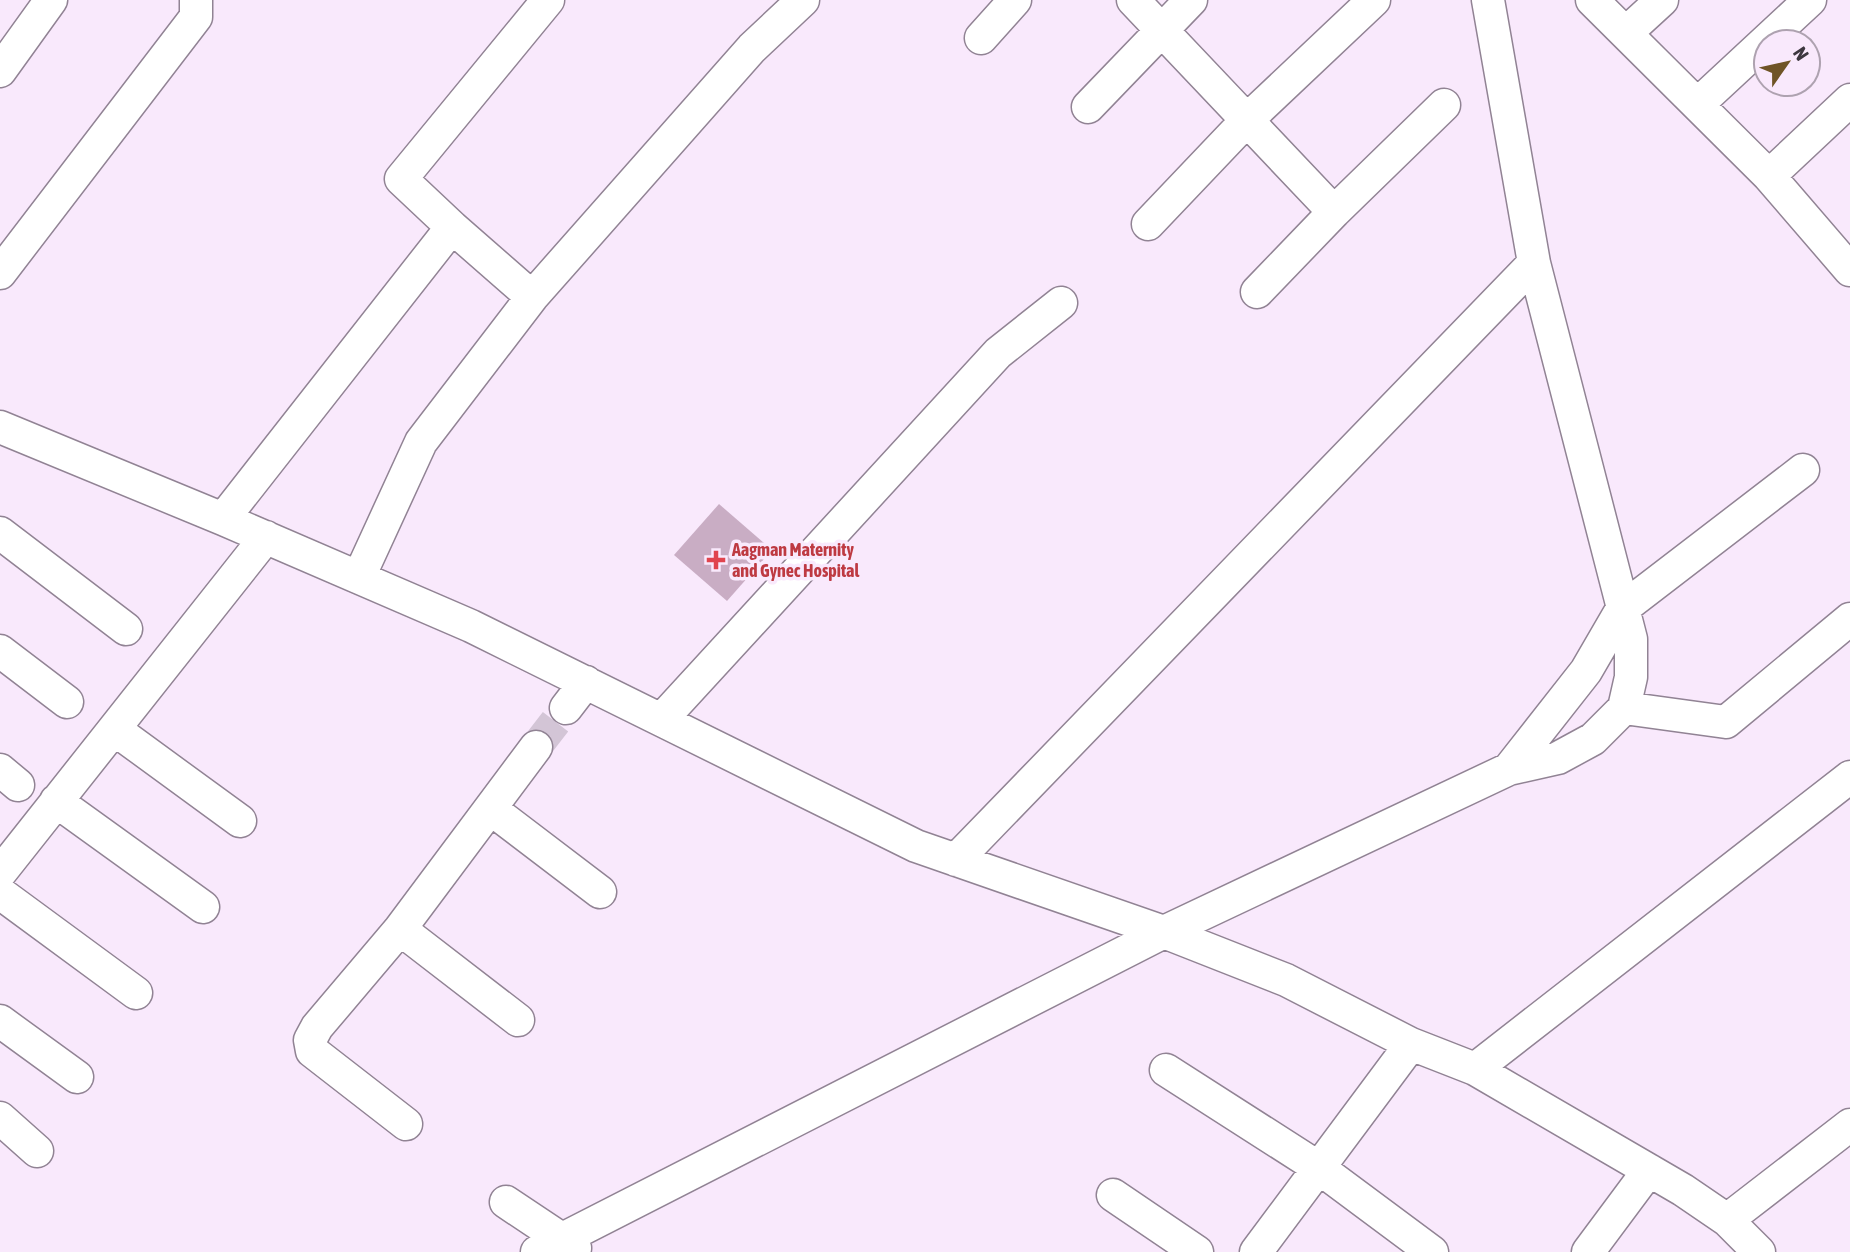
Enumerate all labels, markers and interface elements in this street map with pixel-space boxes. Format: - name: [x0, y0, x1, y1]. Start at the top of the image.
- north arrow: [1752, 28, 1822, 98]
- text: N: [1789, 43, 1813, 64]
- place label: Aagman Maternity and Gynec Hospital: [731, 539, 859, 581]
- marker: Aagman Maternity and Gynec Hospital: [706, 550, 726, 570]

